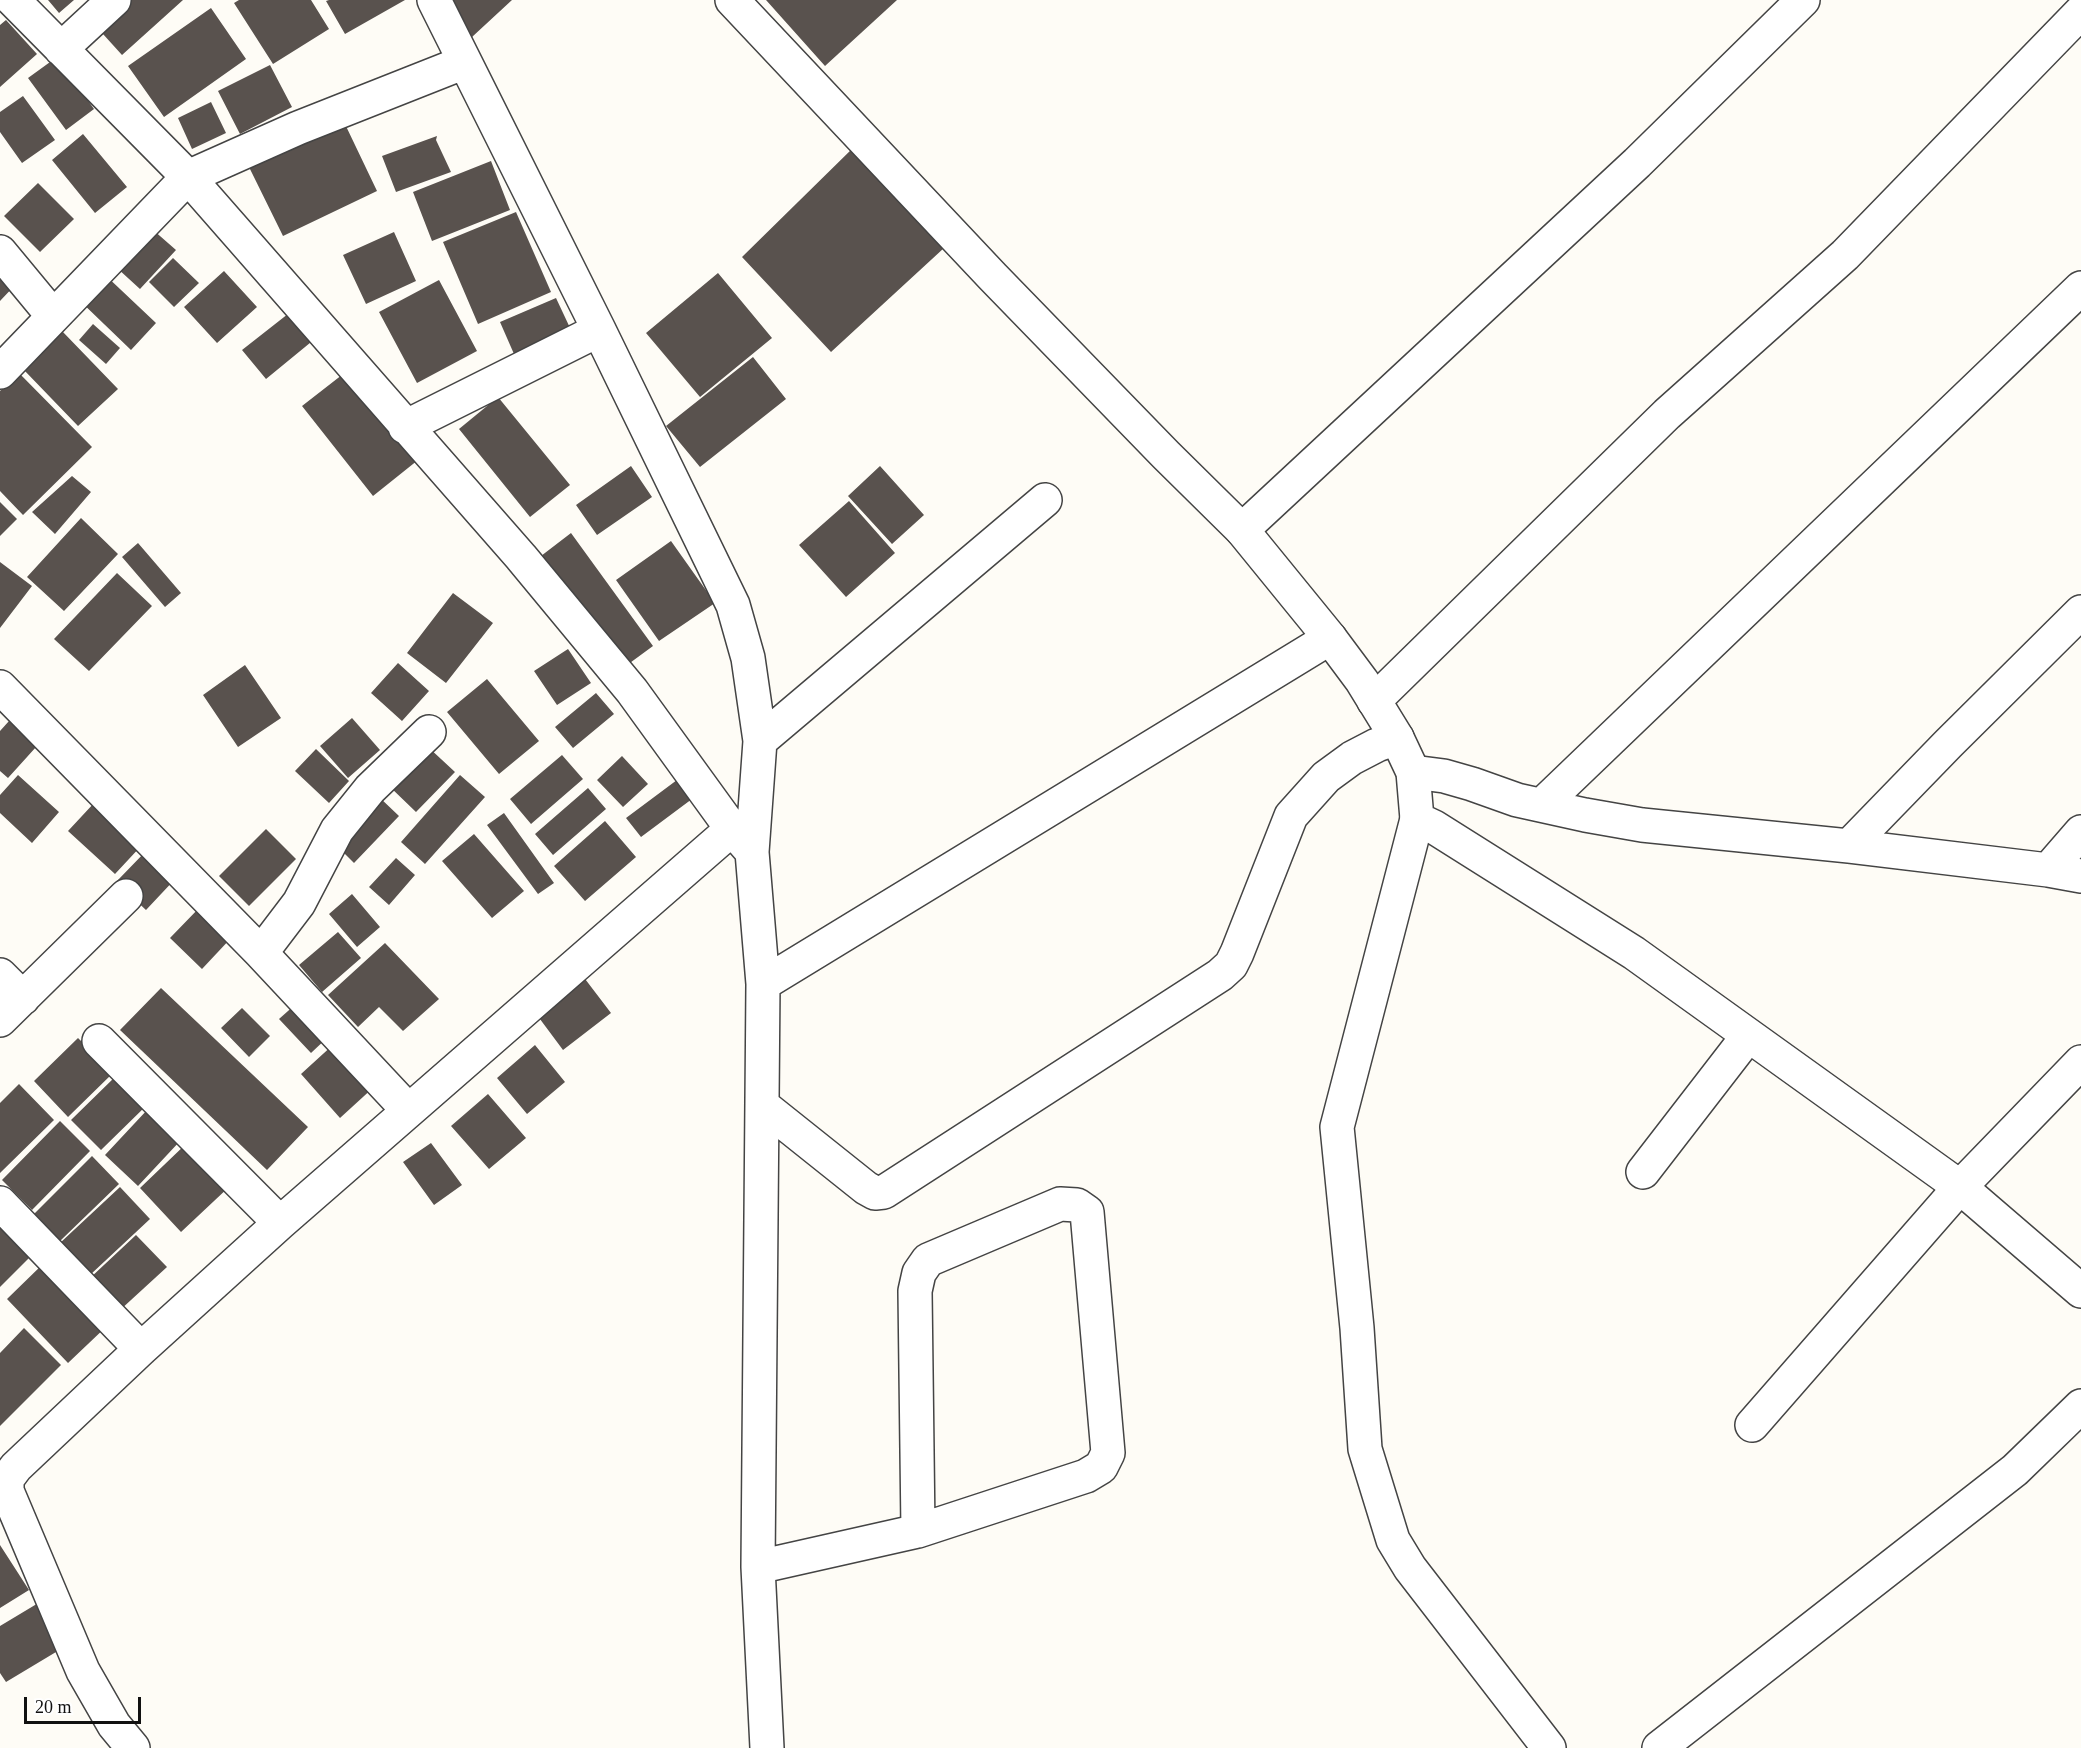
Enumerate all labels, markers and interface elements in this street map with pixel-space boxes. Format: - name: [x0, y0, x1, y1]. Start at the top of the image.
- scale bar: [27, 1685, 144, 1723]
- text: 20 m: [35, 1697, 72, 1717]

